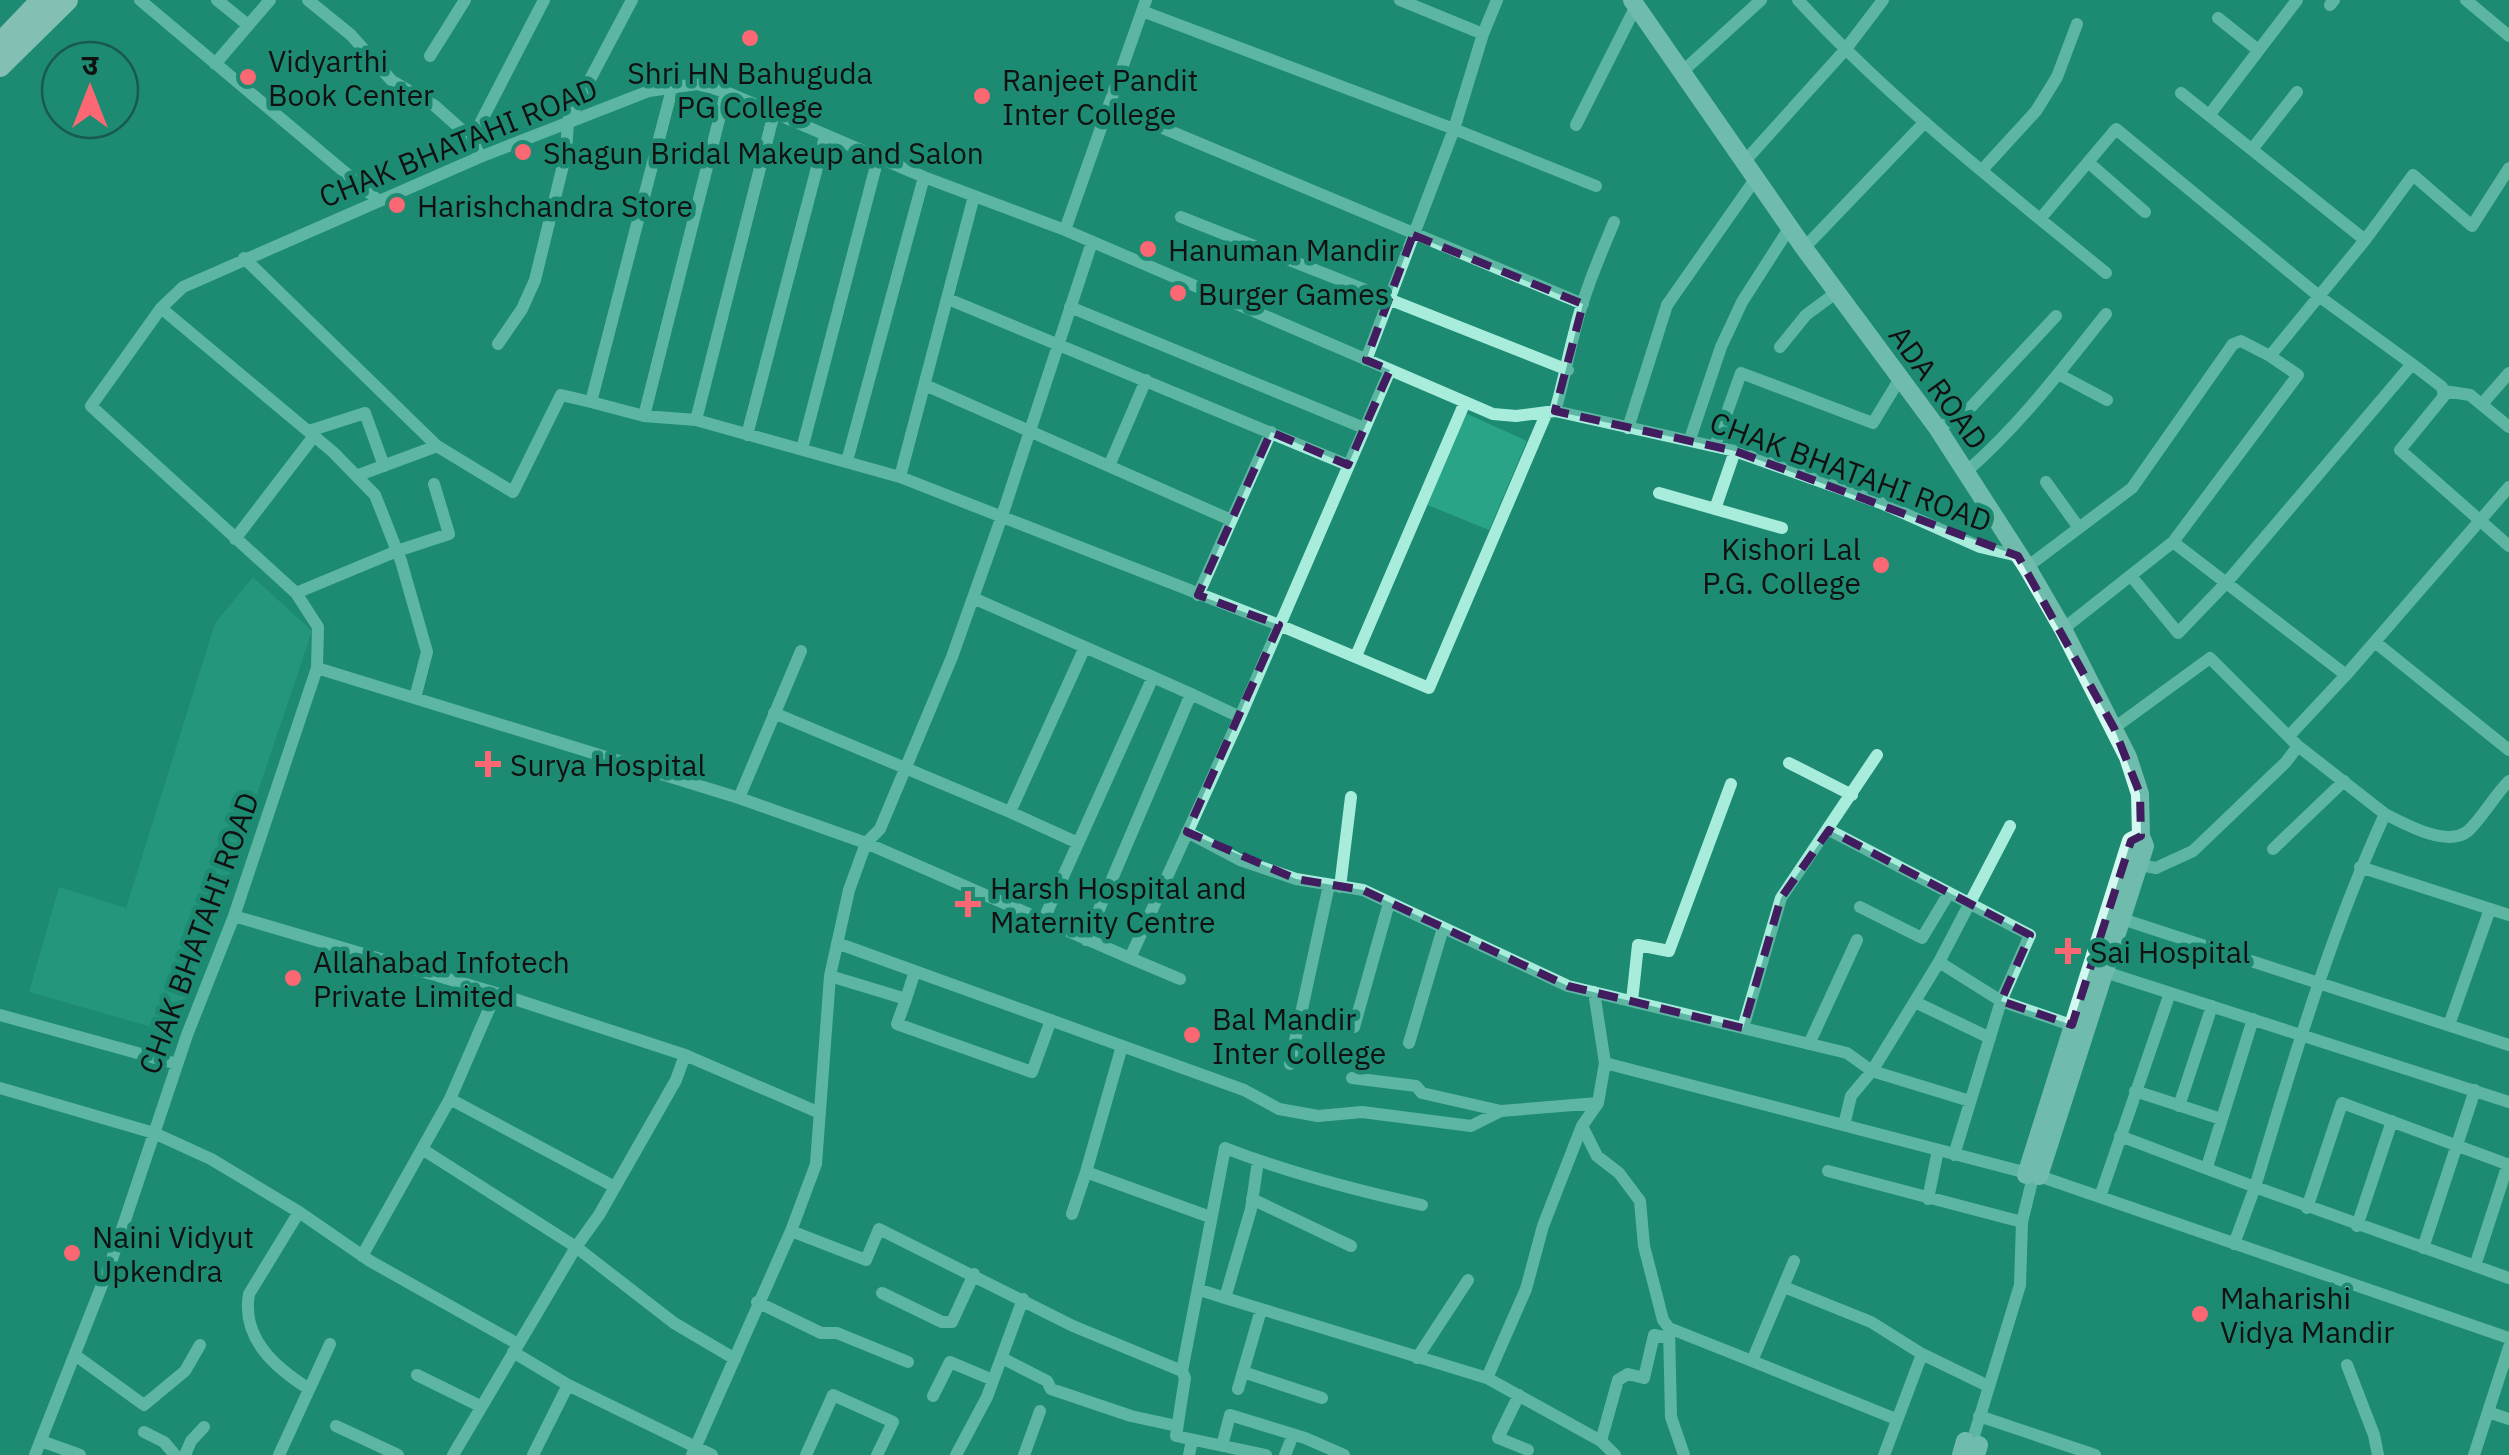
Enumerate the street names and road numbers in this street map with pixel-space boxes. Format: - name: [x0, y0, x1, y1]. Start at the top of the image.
- street label: CHAK BHATAHI ROAD: [313, 68, 603, 216]
- street label: ADA ROAD: [1881, 317, 1997, 457]
- street label: CHAK BHATAHI ROAD: [1705, 402, 1997, 540]
- street label: CHAK BHATAHI ROAD: [129, 787, 267, 1079]

